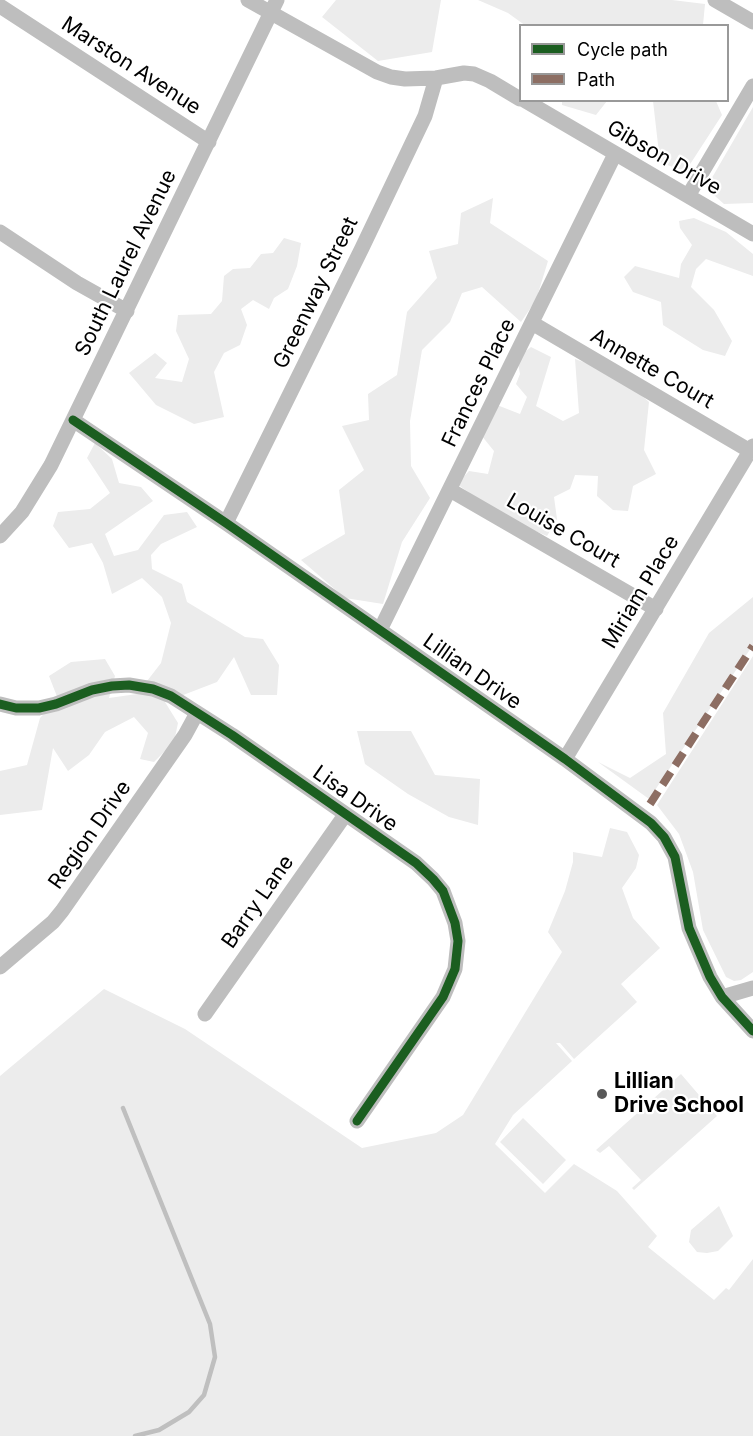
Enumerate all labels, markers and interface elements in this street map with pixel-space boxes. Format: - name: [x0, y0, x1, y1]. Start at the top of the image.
- street label: Marston Avenue: [57, 12, 205, 120]
- legend: [519, 24, 729, 102]
- text: Cycle path: [577, 39, 668, 60]
- text: Path: [577, 69, 615, 90]
- street label: Gibson Drive: [602, 115, 726, 201]
- street label: South Laurel Avenue: [70, 166, 182, 360]
- street label: Greenway Street: [268, 213, 364, 373]
- street label: Frances Place: [437, 315, 521, 451]
- street label: Annette Court: [586, 324, 718, 414]
- street label: Louise Court: [502, 488, 624, 574]
- street label: Miriam Place: [597, 531, 685, 653]
- street label: Lillian Drive: [418, 629, 526, 715]
- street label: Lisa Drive: [308, 761, 402, 837]
- street label: Region Drive: [43, 776, 137, 894]
- street label: Barry Lane: [217, 851, 299, 953]
- place label: Lillian Drive School: [614, 1069, 744, 1119]
- marker: Lillian Drive School: [595, 1087, 609, 1101]

